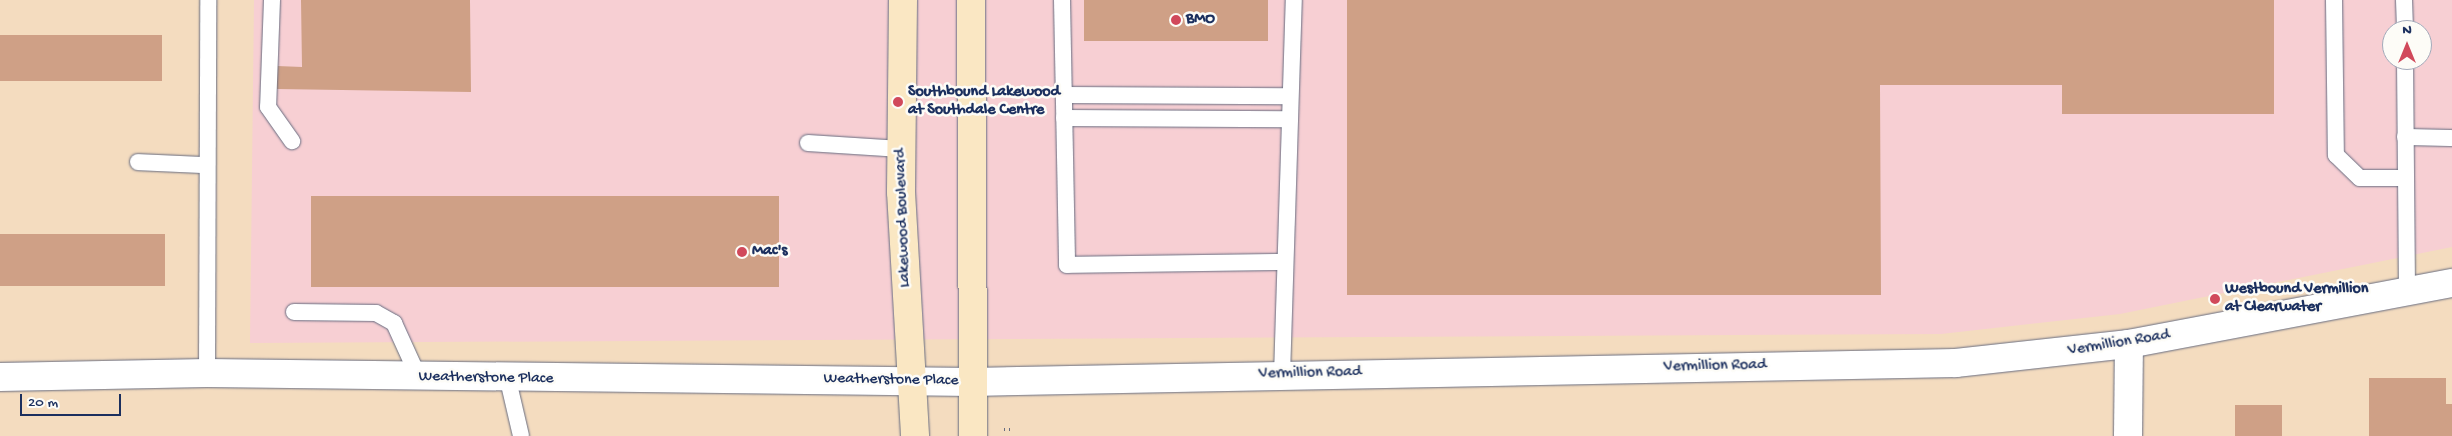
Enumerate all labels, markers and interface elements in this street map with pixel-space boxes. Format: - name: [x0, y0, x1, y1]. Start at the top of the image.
- place label: BMO: [1186, 10, 1215, 30]
- marker: BMO: [1170, 14, 1182, 26]
- north arrow: [2382, 20, 2432, 70]
- text: N: [2402, 22, 2412, 39]
- place label: Southbound Lakewood at Southdale Centre: [908, 83, 1060, 121]
- marker: Southbound Lakewood at Southdale Centre: [892, 96, 904, 108]
- street label: Lakewood Boulevard: [892, 148, 916, 288]
- place label: Mac's: [752, 242, 787, 262]
- marker: Mac's: [736, 246, 748, 258]
- place label: Westbound Vermillion at Clearwater: [2225, 280, 2368, 318]
- marker: Westbound Vermillion at Clearwater: [2209, 293, 2221, 305]
- street label: Vermillion Road: [2067, 326, 2171, 362]
- street label: Vermillion Road: [1663, 357, 1767, 377]
- street label: Vermillion Road: [1258, 364, 1362, 384]
- street label: Weatherstone Place: [418, 368, 554, 390]
- street label: Weatherstone Place: [823, 370, 959, 392]
- scale bar: [22, 384, 124, 416]
- text: 20 m: [28, 394, 58, 412]

